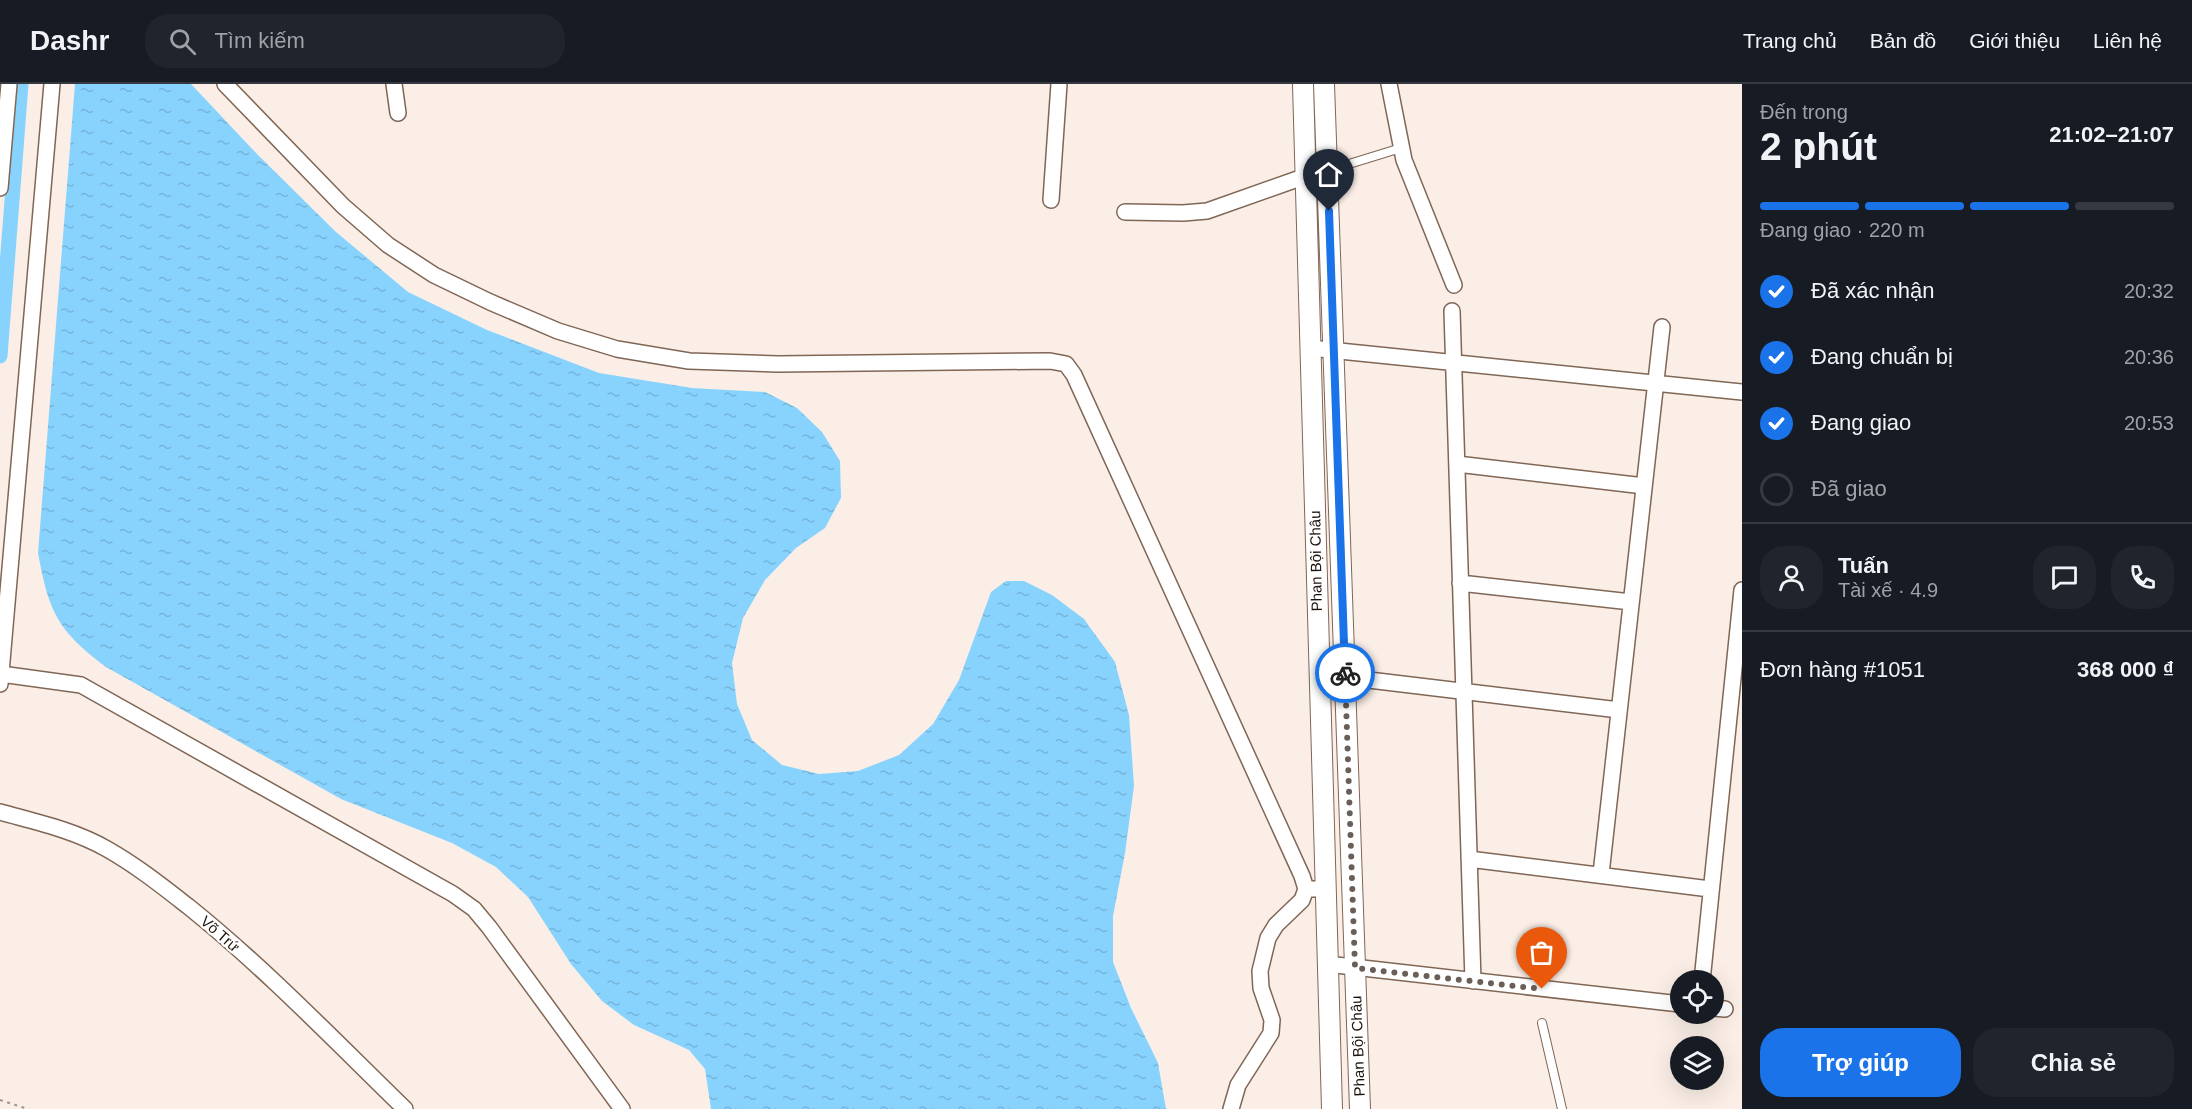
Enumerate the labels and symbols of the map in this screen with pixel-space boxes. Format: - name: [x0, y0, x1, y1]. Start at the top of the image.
- pin: [1303, 149, 1354, 211]
- street label: Phan Bội Châu: [1306, 510, 1325, 612]
- courier: [1315, 643, 1375, 703]
- street label: Võ Trứ: [197, 912, 243, 955]
- pin: [1516, 927, 1567, 989]
- street label: Phan Bội Châu: [1347, 995, 1368, 1097]

